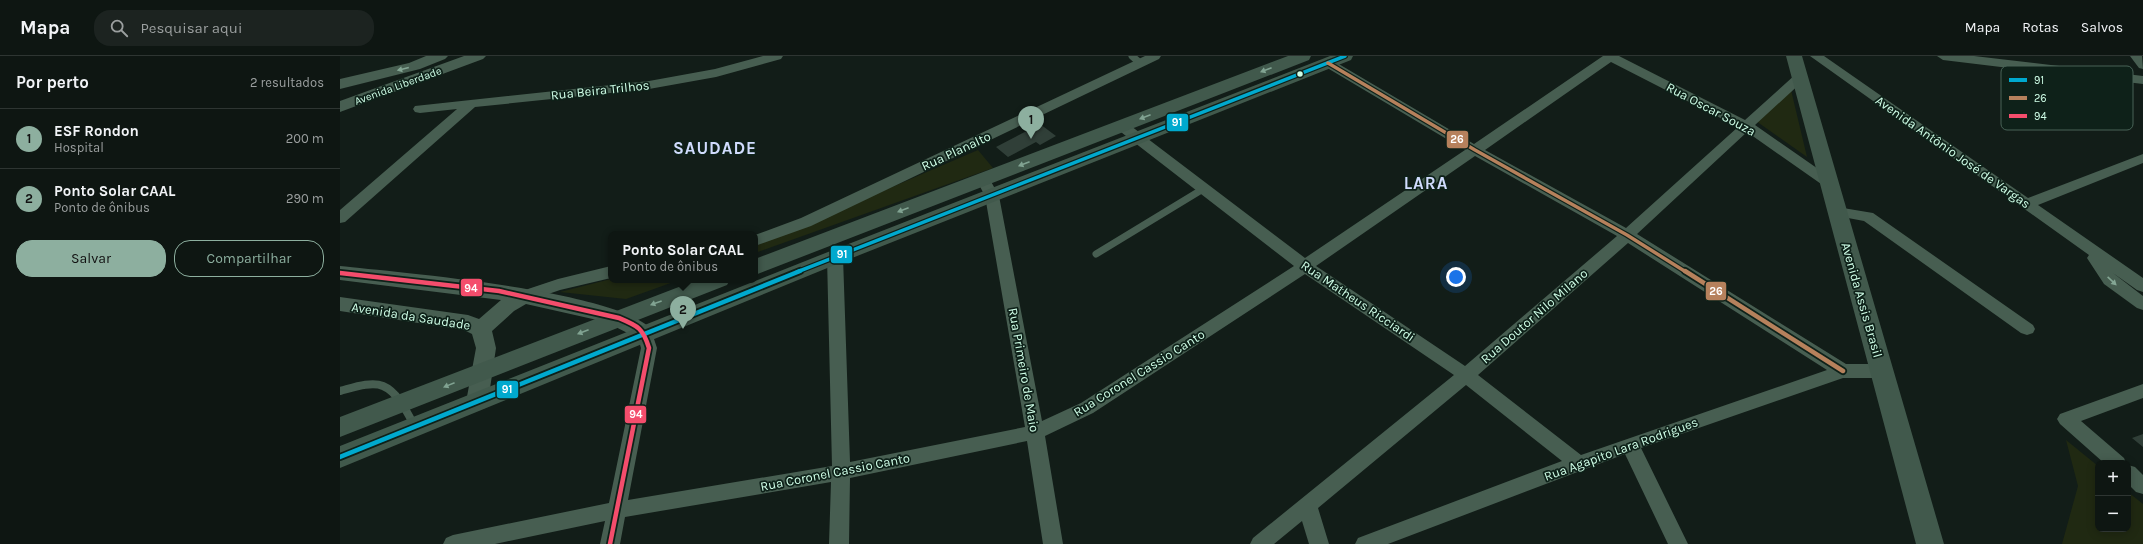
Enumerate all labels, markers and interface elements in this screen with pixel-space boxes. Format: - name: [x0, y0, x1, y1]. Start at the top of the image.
- search box: [94, 10, 374, 46]
- text: Mapa: [20, 17, 70, 39]
- icon: search: [108, 17, 130, 39]
- text: Pesquisar aqui: [140, 19, 242, 37]
- text: Mapa: [1965, 19, 2000, 36]
- text: Rotas: [2022, 19, 2059, 36]
- text: Salvos: [2081, 19, 2123, 36]
- street label: Avenida Liberdade: [353, 64, 444, 108]
- one-way arrow: [396, 66, 409, 72]
- legend: [2001, 66, 2133, 130]
- one-way arrow: [1260, 68, 1272, 74]
- unlabelled marker: [1295, 69, 1305, 79]
- text: Por perto: [16, 72, 89, 92]
- text: 91: [2034, 74, 2044, 87]
- text: 2 resultados: [250, 75, 324, 90]
- street label: Rua Beira Trilhos: [550, 77, 650, 103]
- street label: Rua Oscar Souza: [1664, 79, 1758, 139]
- text: 26: [2034, 92, 2047, 105]
- street label: Avenida Antônio José de Vargas: [1873, 93, 2033, 211]
- pin: 1: [1018, 106, 1044, 139]
- text: 94: [2034, 110, 2047, 123]
- line badge: 91: [1166, 113, 1189, 132]
- one-way arrow: [1139, 114, 1151, 120]
- text: 91: [1172, 116, 1182, 129]
- text: ESF Rondon: [54, 122, 139, 140]
- street label: Rua Planalto: [919, 128, 993, 174]
- line badge: 26: [1446, 130, 1469, 149]
- text: 1: [27, 131, 31, 146]
- text: 200 m: [286, 131, 324, 146]
- text: 26: [1450, 133, 1464, 146]
- district label: SAUDADE: [673, 138, 757, 158]
- text: Hospital: [54, 140, 104, 155]
- one-way arrow: [1017, 161, 1029, 167]
- district label: LARA: [1404, 173, 1448, 193]
- text: Ponto Solar CAAL: [54, 182, 176, 200]
- text: 2: [25, 191, 33, 206]
- text: 290 m: [286, 191, 324, 206]
- text: Ponto de ônibus: [54, 200, 150, 215]
- one-way arrow: [896, 208, 908, 214]
- popup: [608, 231, 758, 283]
- button: Salvar: [16, 240, 166, 277]
- button: Compartilhar: [174, 240, 324, 277]
- text: Ponto Solar CAAL: [622, 241, 744, 259]
- street label: Avenida Assis Brasil: [1838, 241, 1886, 359]
- line badge: 91: [830, 245, 853, 264]
- text: 91: [837, 248, 847, 261]
- street label: Rua Matheus Ricciardi: [1298, 257, 1418, 345]
- text: Ponto de ônibus: [622, 259, 718, 274]
- street label: Rua Doutor Nilo Milano: [1478, 266, 1590, 366]
- your location: [1446, 267, 1466, 287]
- one-way arrow: [2107, 276, 2117, 286]
- line badge: 94: [460, 278, 483, 297]
- line badge: 26: [1705, 281, 1727, 301]
- text: 94: [464, 282, 478, 295]
- text: 26: [1709, 285, 1723, 298]
- pin: 2: [670, 296, 696, 329]
- street label: Avenida da Saudade: [350, 299, 472, 333]
- one-way arrow: [650, 301, 662, 307]
- street label: Rua Primeiro de Maio: [1006, 307, 1042, 433]
- street label: Rua Coronel Cassio Canto: [1071, 326, 1207, 420]
- one-way arrow: [576, 330, 588, 336]
- line badge: 91: [496, 380, 519, 399]
- one-way arrow: [443, 382, 454, 388]
- text: 91: [502, 383, 512, 396]
- line badge: 94: [624, 405, 647, 424]
- text: 94: [629, 408, 643, 421]
- street label: Rua Agapito Lara Rodrigues: [1542, 414, 1700, 484]
- street label: Rua Coronel Cassio Canto: [759, 450, 911, 494]
- map controls: [2095, 460, 2131, 532]
- button: +: [2095, 460, 2131, 496]
- button: −: [2095, 496, 2131, 532]

